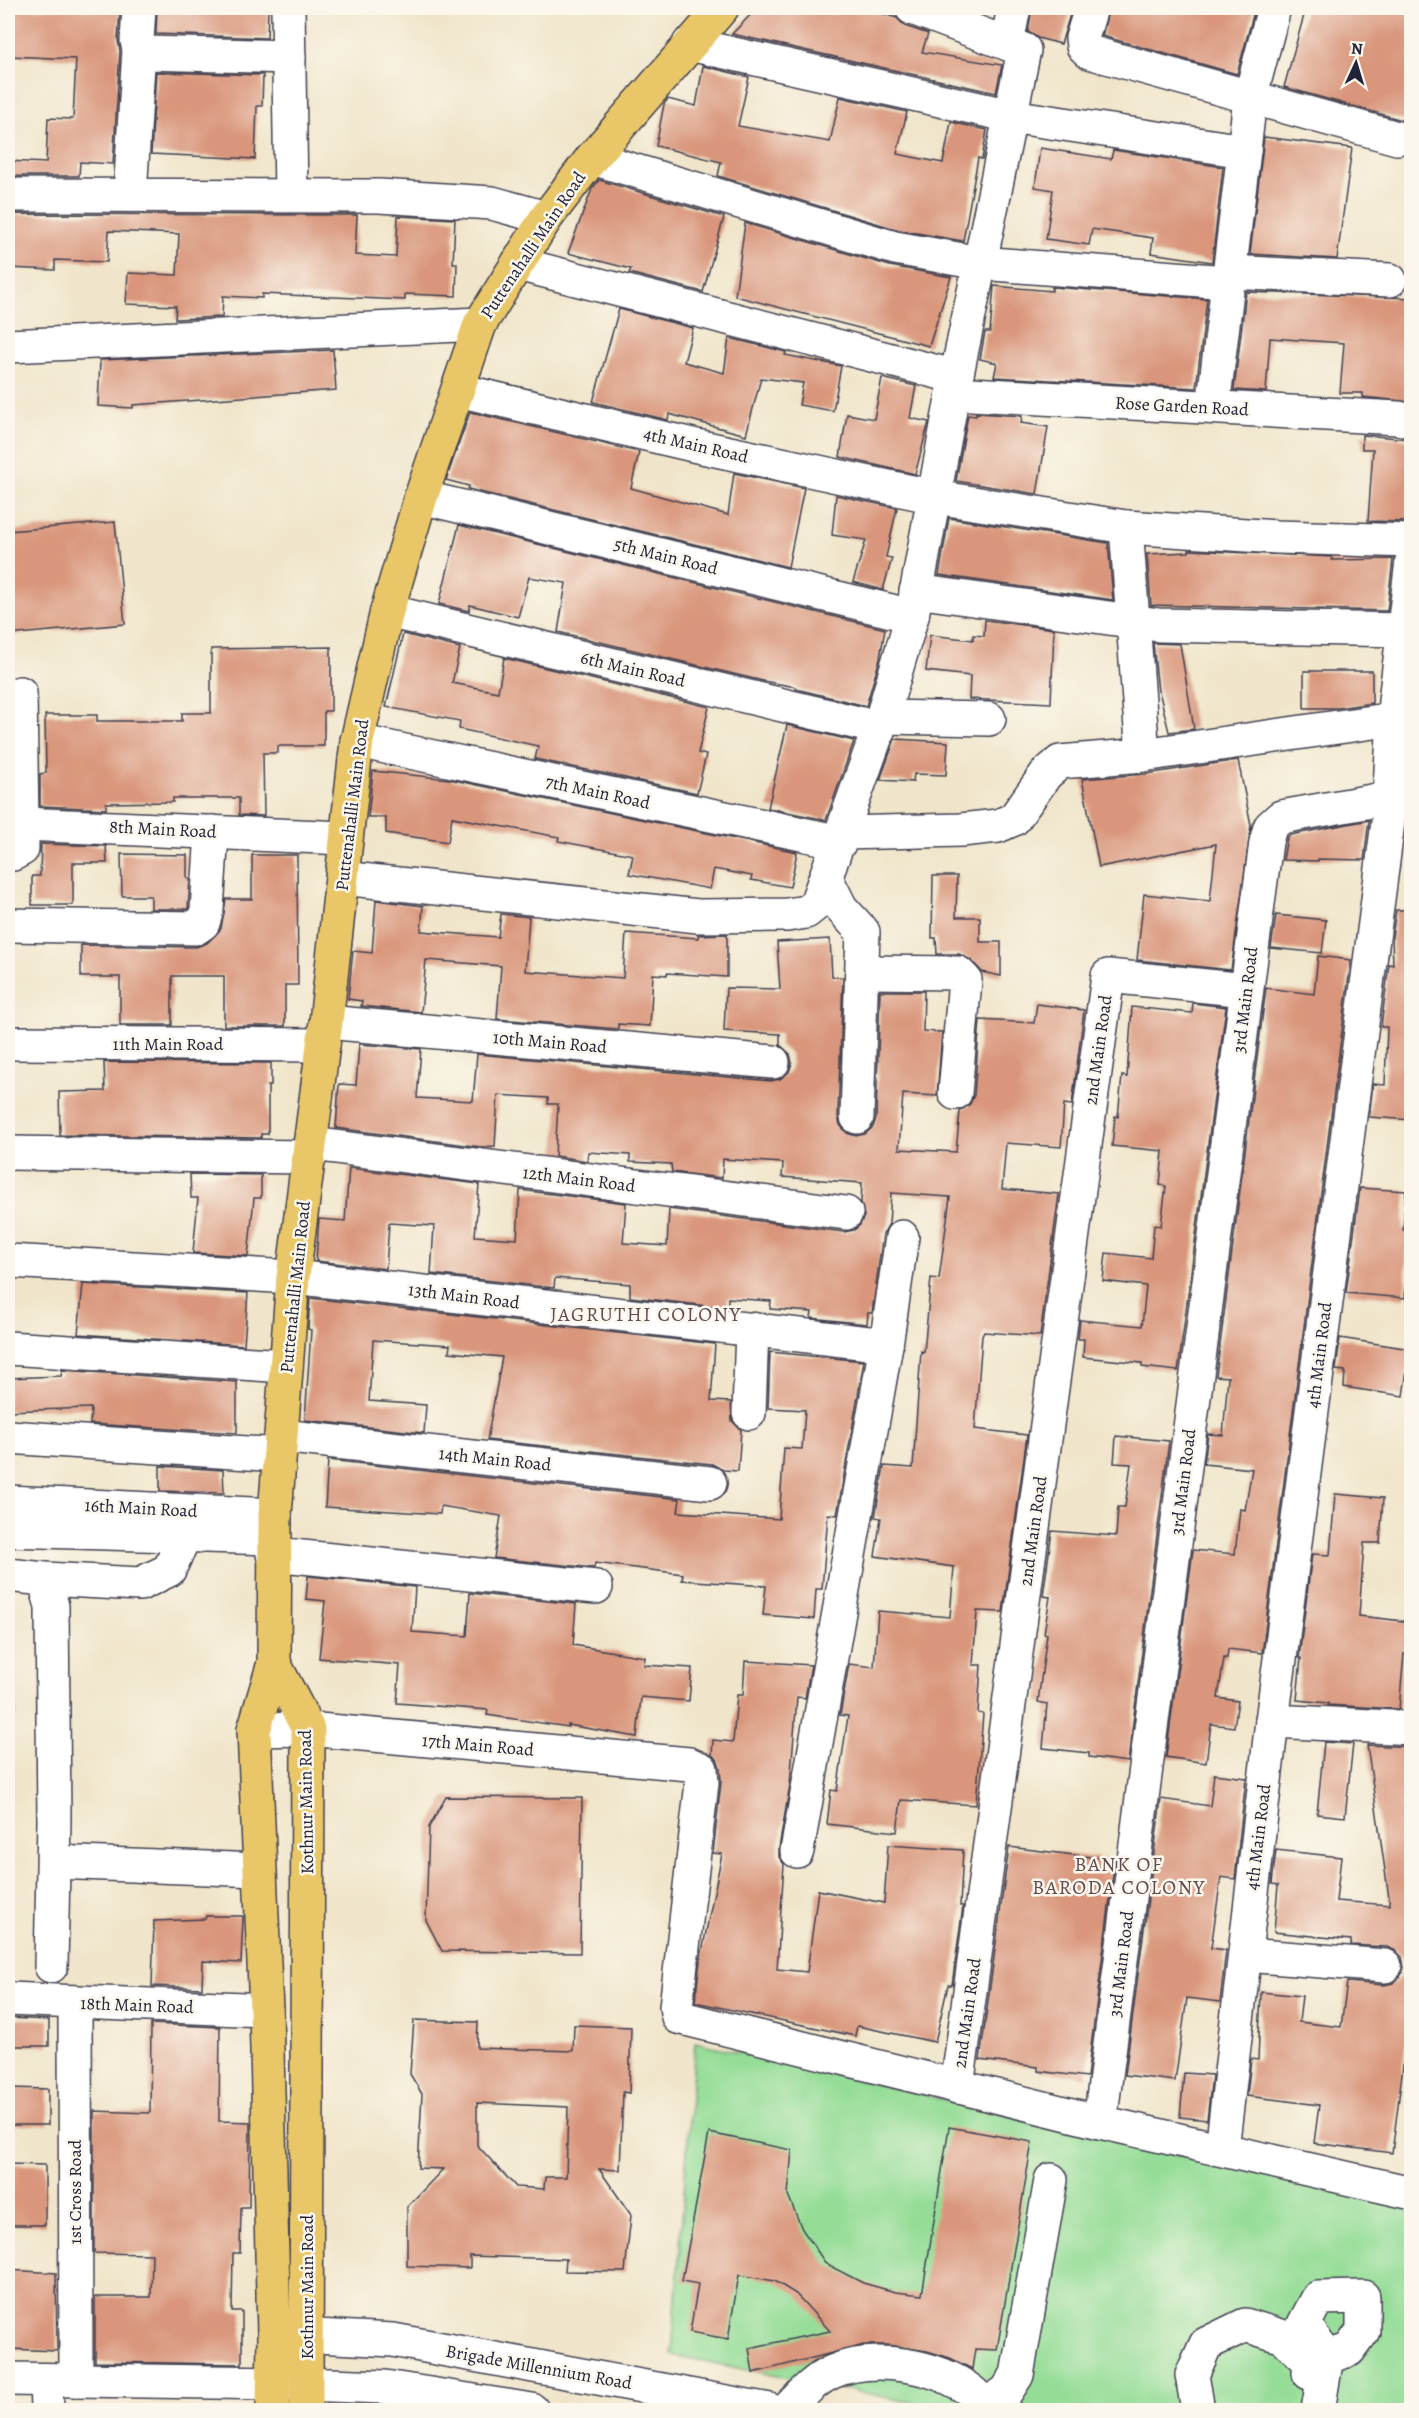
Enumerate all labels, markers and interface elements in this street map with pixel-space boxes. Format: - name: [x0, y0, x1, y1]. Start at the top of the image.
- north arrow: [1326, 33, 1386, 93]
- text: N: [1350, 38, 1364, 60]
- street label: Puttenahalli Main Road: [475, 166, 591, 323]
- street label: Rose Garden Road: [1115, 391, 1250, 422]
- street label: 4th Main Road: [641, 421, 751, 469]
- street label: 5th Main Road: [612, 531, 721, 581]
- street label: 6th Main Road: [578, 645, 688, 693]
- street label: Puttenahalli Main Road: [330, 718, 374, 892]
- street label: 7th Main Road: [544, 769, 653, 815]
- street label: 8th Main Road: [109, 814, 218, 844]
- street label: 3rd Main Road: [1227, 945, 1263, 1055]
- street label: 2nd Main Road: [1078, 993, 1118, 1107]
- street label: 10th Main Road: [492, 1025, 608, 1059]
- street label: 11th Main Road: [113, 1032, 224, 1056]
- street label: 12th Main Road: [521, 1160, 637, 1198]
- street label: Puttenahalli Main Road: [274, 1200, 316, 1374]
- street label: 13th Main Road: [407, 1277, 521, 1315]
- street label: 4th Main Road: [1301, 1300, 1337, 1409]
- district label: JAGRUTHI COLONY: [550, 1301, 742, 1328]
- street label: 3rd Main Road: [1165, 1427, 1201, 1537]
- street label: 14th Main Road: [438, 1441, 553, 1477]
- street label: 2nd Main Road: [1013, 1474, 1053, 1588]
- street label: 16th Main Road: [84, 1493, 198, 1523]
- street label: 17th Main Road: [421, 1728, 535, 1762]
- street label: Kothnur Main Road: [293, 1729, 319, 1875]
- street label: 4th Main Road: [1240, 1782, 1276, 1891]
- district label: BANK OF BARODA COLONY: [1032, 1851, 1206, 1901]
- street label: 3rd Main Road: [1103, 1909, 1139, 2019]
- street label: 2nd Main Road: [947, 1956, 987, 2070]
- street label: 18th Main Road: [80, 1991, 194, 2019]
- street label: 1st Cross Road: [63, 2139, 87, 2245]
- street label: Kothnur Main Road: [295, 2214, 319, 2359]
- street label: Brigade Millennium Road: [444, 2339, 634, 2395]

